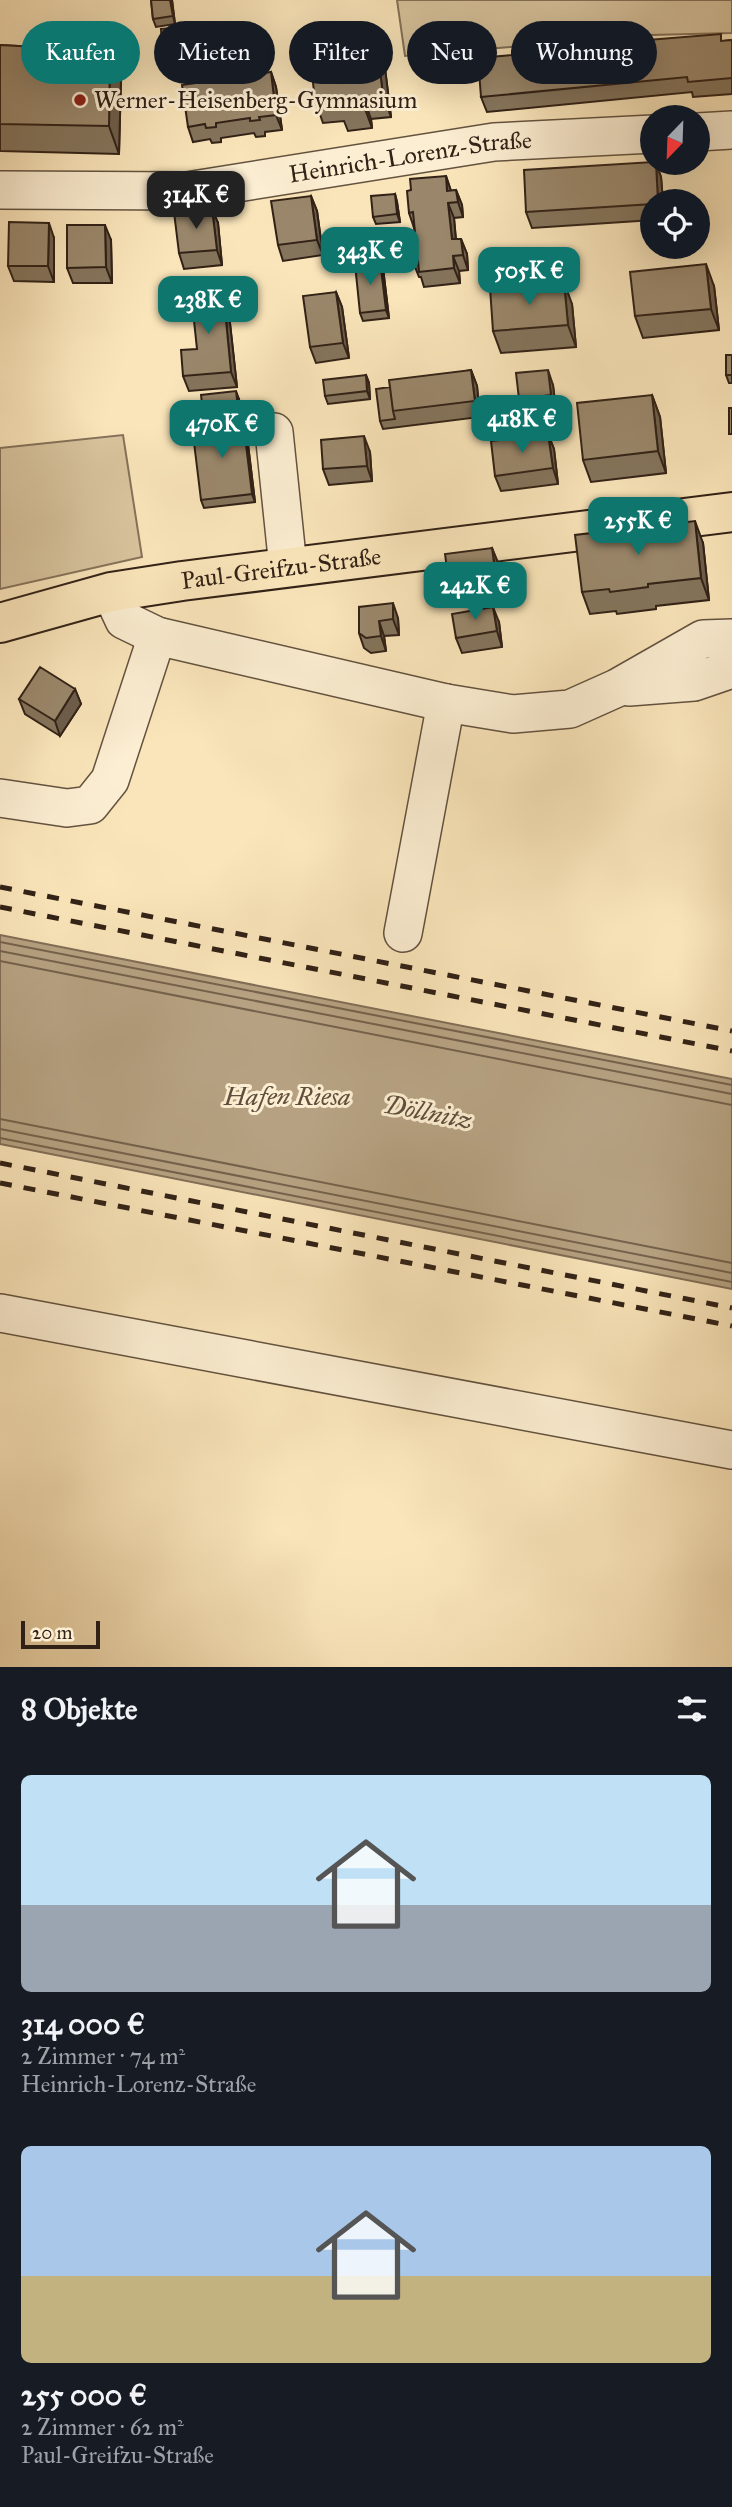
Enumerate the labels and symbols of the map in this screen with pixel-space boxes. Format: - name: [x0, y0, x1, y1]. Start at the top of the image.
- place label: Werner-Heisenberg-Gymnasium: [94, 85, 417, 115]
- marker: Werner-Heisenberg-Gymnasium: [72, 92, 88, 108]
- north arrow: [640, 105, 710, 175]
- street label: Heinrich-Lorenz-Straße: [287, 125, 533, 190]
- pin: 314K €: [139, 172, 253, 231]
- pin: 343K €: [313, 228, 427, 287]
- pin: 505K €: [472, 247, 586, 307]
- pin: 238K €: [151, 276, 265, 336]
- pin: 418K €: [465, 396, 579, 455]
- pin: 470K €: [165, 400, 279, 460]
- pin: 255K €: [581, 498, 695, 557]
- street label: Paul-Greifzu-Straße: [179, 541, 383, 596]
- pin: 242K €: [418, 562, 532, 622]
- water label: Hafen Riesa: [222, 1080, 351, 1112]
- water label: Döllnitz: [381, 1088, 475, 1136]
- scale bar: [21, 1618, 100, 1650]

